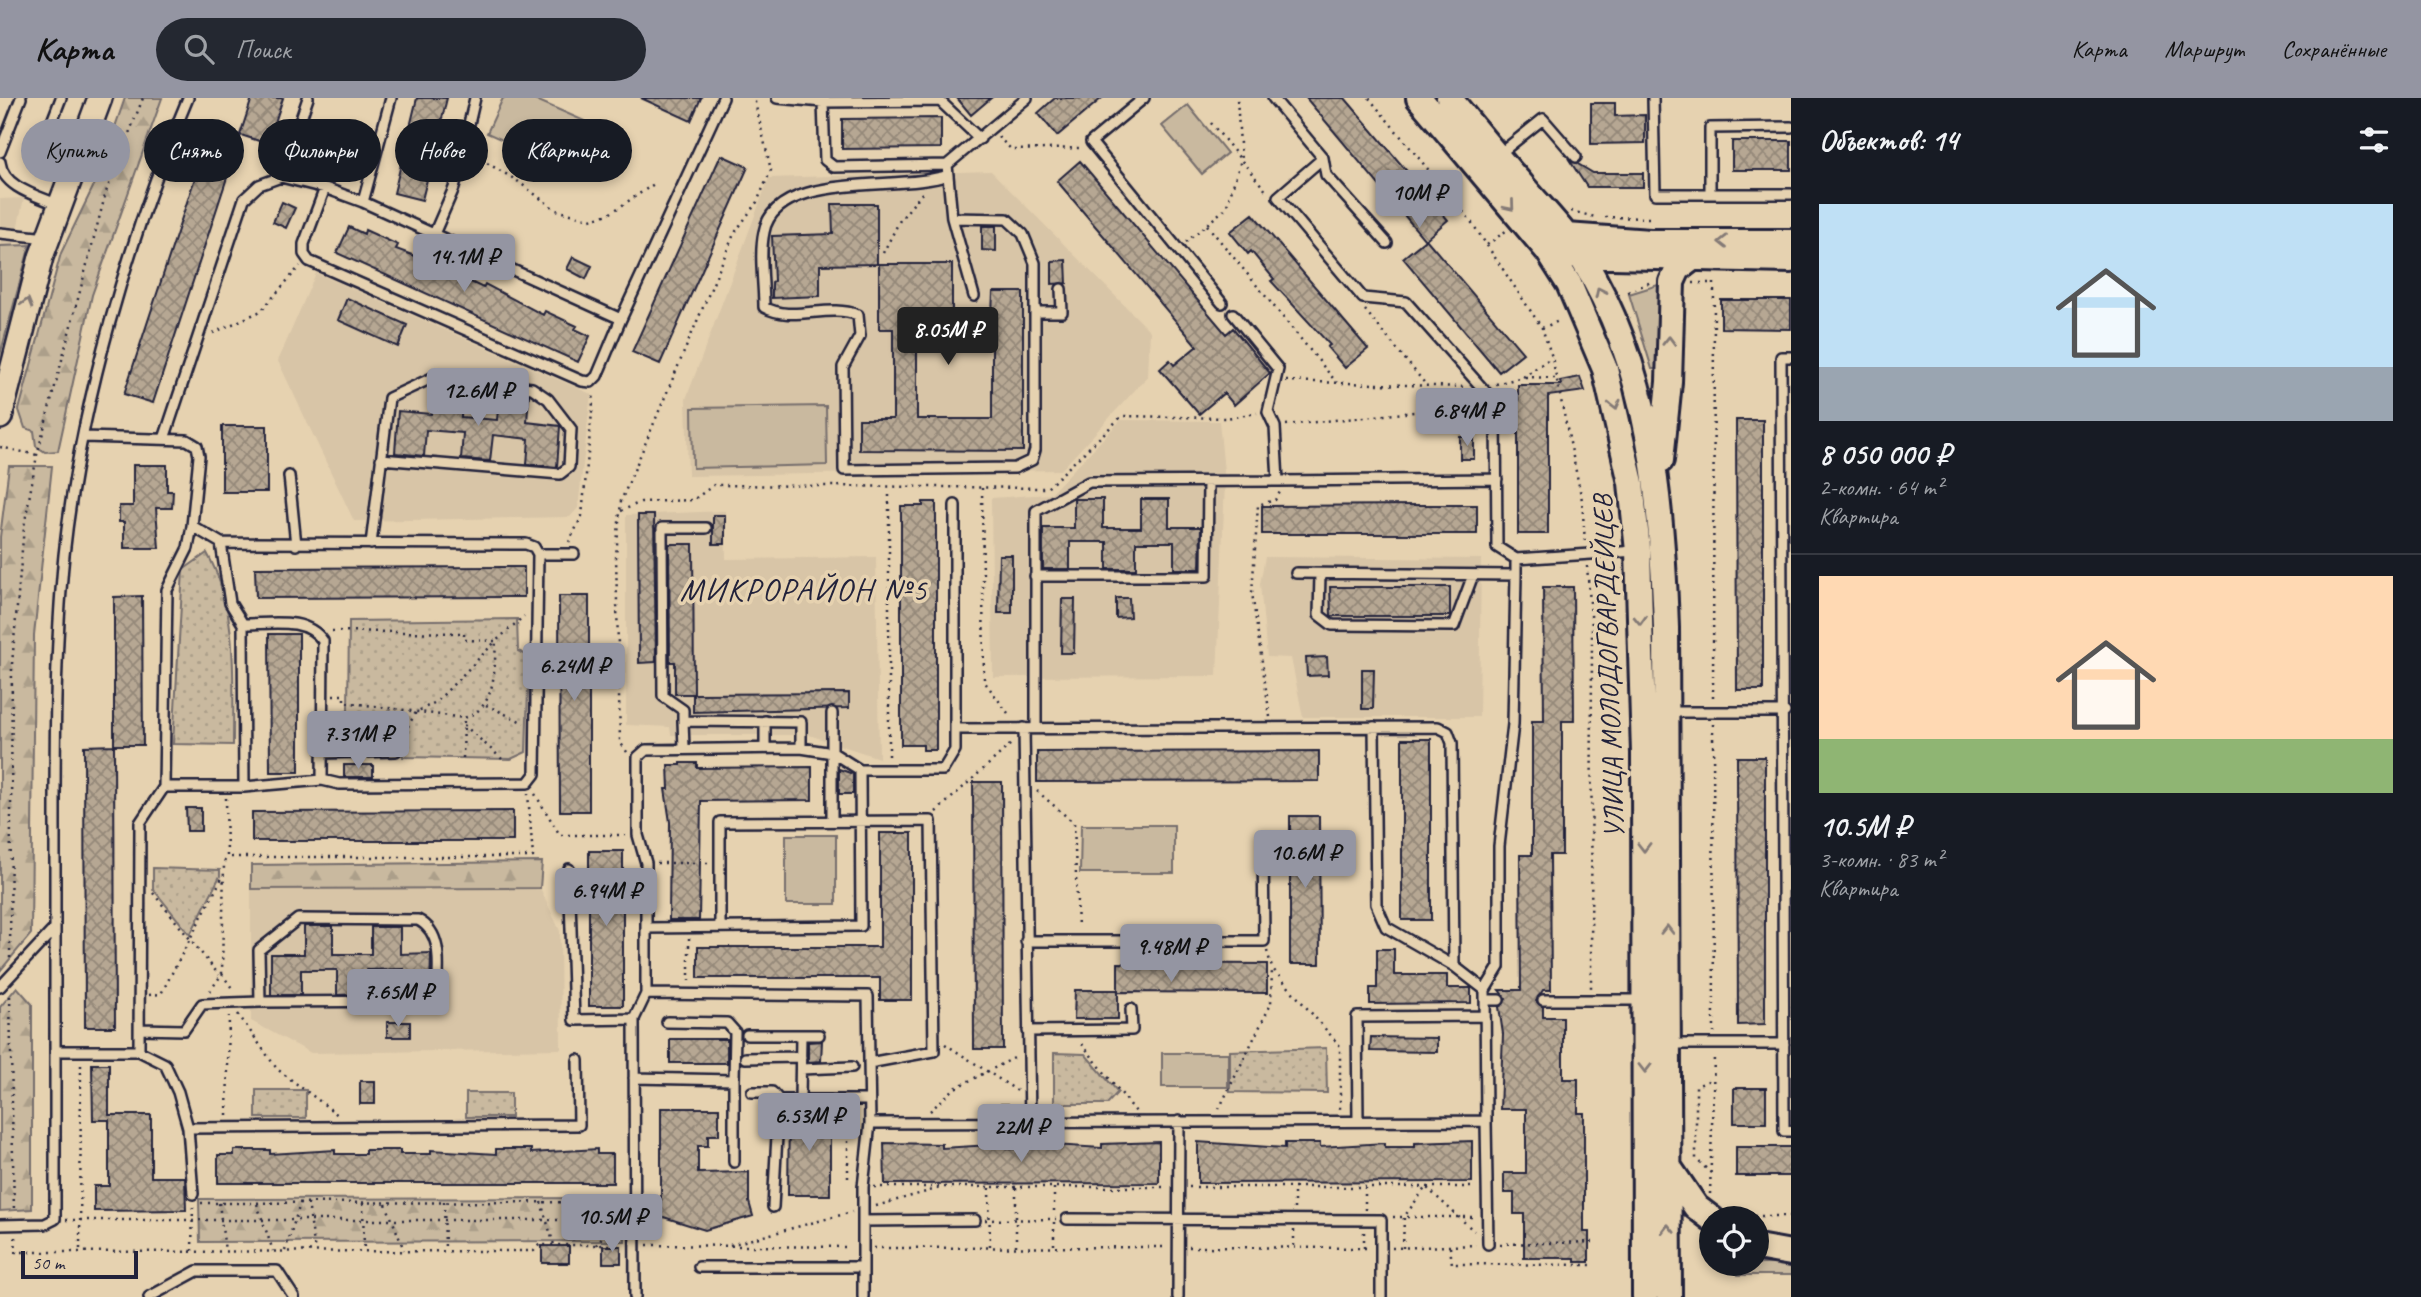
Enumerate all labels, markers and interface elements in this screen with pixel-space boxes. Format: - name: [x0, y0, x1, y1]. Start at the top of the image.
- search box: [156, 18, 646, 81]
- text: Карта: [35, 28, 114, 70]
- icon: search: [180, 30, 218, 68]
- text: Поиск: [236, 33, 290, 66]
- text: Карта: [2072, 34, 2127, 64]
- text: Маршрут: [2165, 34, 2244, 64]
- text: Сохранённые: [2282, 34, 2386, 64]
- chip: Купить: [21, 119, 130, 182]
- chip: Снять: [144, 119, 244, 182]
- chip: Фильтры: [258, 119, 381, 182]
- chip: Новое: [395, 119, 488, 182]
- chip: Квартира: [502, 119, 632, 182]
- text: Объектов: 14: [1819, 121, 1958, 159]
- icon: filters: [2355, 121, 2393, 159]
- pin: 10M ₽: [1370, 170, 1468, 230]
- text: 10M ₽: [1392, 178, 1446, 207]
- one-way arrow: [1502, 199, 1515, 211]
- pin: 14.1M ₽: [399, 234, 529, 294]
- one-way arrow: [1717, 234, 1728, 250]
- text: 14.1M ₽: [429, 242, 499, 271]
- icon: home: [2043, 250, 2169, 376]
- one-way arrow: [1594, 287, 1608, 300]
- one-way arrow: [19, 297, 34, 309]
- pin: 8.05M ₽: [883, 308, 1013, 367]
- text: 8.05M ₽: [913, 315, 983, 344]
- one-way arrow: [1662, 335, 1677, 346]
- pin: 12.6M ₽: [413, 368, 543, 428]
- text: 12.6M ₽: [443, 376, 513, 405]
- pin: 6.84M ₽: [1402, 388, 1532, 448]
- text: 6.84M ₽: [1432, 396, 1502, 425]
- one-way arrow: [1607, 399, 1621, 411]
- text: 8 050 000 ₽: [1819, 435, 1950, 473]
- text: 2-комн. · 64 m²: [1819, 473, 1943, 502]
- street label: УЛИЦА МОЛОДОГВАРДЕЙЦЕВ: [1584, 491, 1631, 839]
- text: Квартира: [1819, 502, 1897, 531]
- district label: МИКРОРАЙОН №5: [680, 569, 928, 610]
- one-way arrow: [1632, 615, 1648, 625]
- icon: home: [2043, 622, 2169, 748]
- pin: 6.24M ₽: [509, 644, 639, 703]
- text: 6.24M ₽: [539, 651, 609, 680]
- pin: 7.31M ₽: [293, 712, 423, 771]
- text: 7.31M ₽: [323, 719, 393, 748]
- text: 10.5M ₽: [1819, 807, 1910, 845]
- pin: 10.6M ₽: [1240, 830, 1370, 890]
- text: 10.6M ₽: [1270, 838, 1340, 867]
- one-way arrow: [1636, 842, 1652, 853]
- text: 3-комн. · 83 m²: [1819, 845, 1943, 874]
- pin: 6.94M ₽: [541, 868, 671, 928]
- text: Квартира: [1819, 874, 1897, 903]
- text: 6.94M ₽: [571, 876, 641, 905]
- pin: 9.48M ₽: [1106, 924, 1236, 984]
- one-way arrow: [1659, 924, 1675, 935]
- text: 9.48M ₽: [1136, 932, 1206, 961]
- pin: 7.65M ₽: [333, 970, 463, 1029]
- text: 7.65M ₽: [363, 977, 433, 1006]
- one-way arrow: [1637, 1064, 1653, 1074]
- pin: 6.53M ₽: [744, 1094, 874, 1153]
- text: 6.53M ₽: [774, 1101, 844, 1130]
- pin: 22M ₽: [972, 1104, 1070, 1164]
- text: 22M ₽: [994, 1112, 1048, 1141]
- pin: 10.5M ₽: [547, 1194, 677, 1254]
- text: 10.5M ₽: [577, 1202, 647, 1231]
- map controls: [1699, 1206, 1769, 1276]
- button: locate: [1699, 1206, 1769, 1276]
- one-way arrow: [1660, 1224, 1675, 1235]
- scale bar: [21, 1248, 138, 1280]
- text: 50 m: [32, 1251, 64, 1275]

